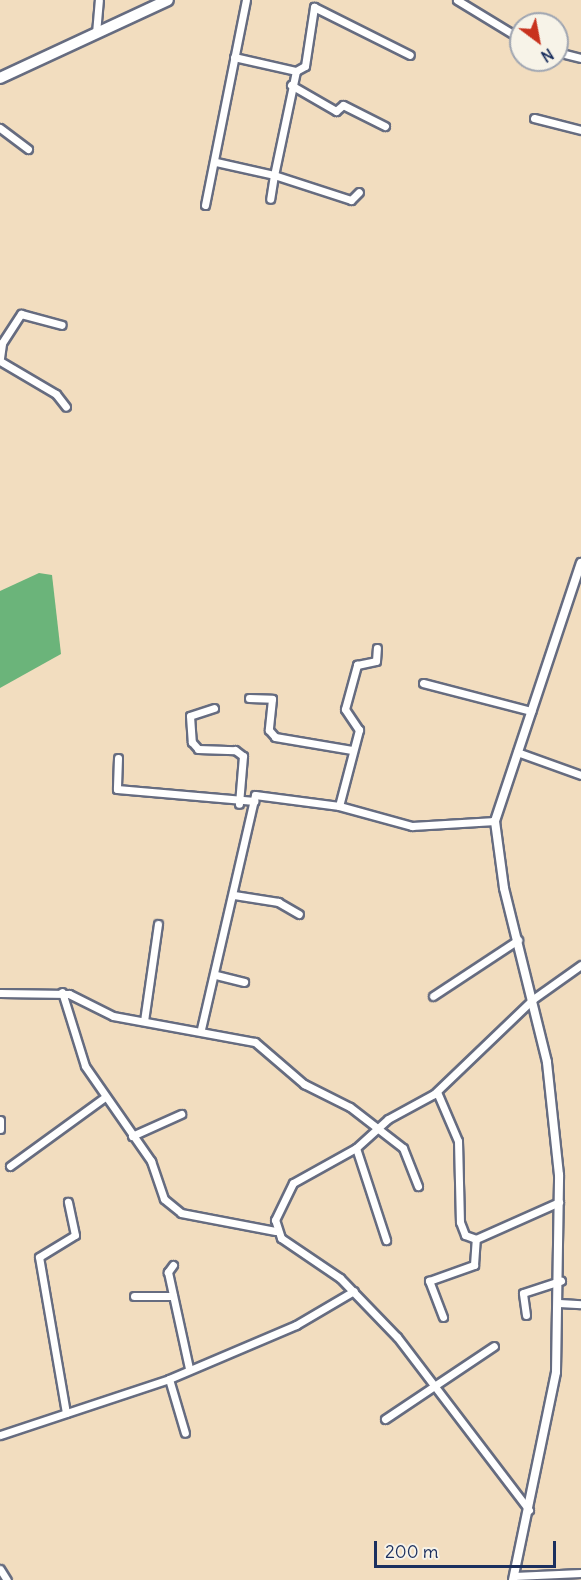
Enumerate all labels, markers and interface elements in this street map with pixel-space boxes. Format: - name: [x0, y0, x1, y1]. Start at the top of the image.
- north arrow: [509, 12, 569, 72]
- text: N: [537, 44, 557, 67]
- scale bar: [377, 1529, 558, 1567]
- text: 200 m: [385, 1540, 439, 1563]

